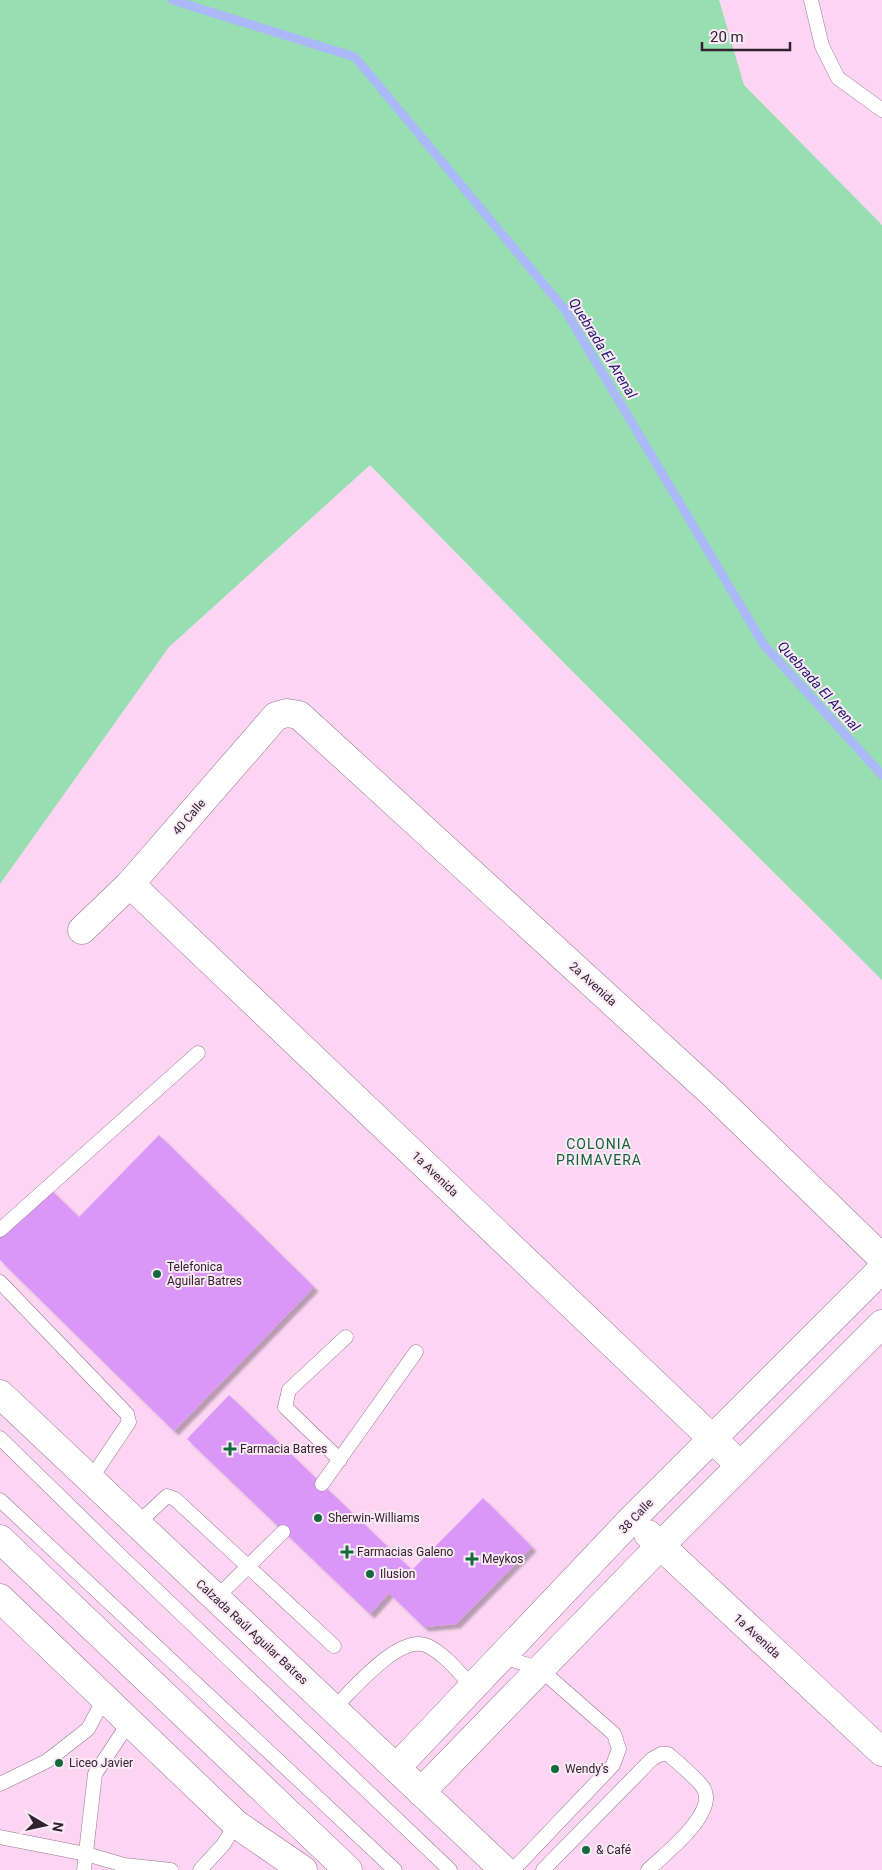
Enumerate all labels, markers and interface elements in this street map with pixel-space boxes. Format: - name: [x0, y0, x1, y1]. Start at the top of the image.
- scale bar: [702, 20, 790, 52]
- text: 20 m: [710, 28, 744, 46]
- water label: Quebrada El Arenal: [566, 295, 641, 402]
- water label: Quebrada El Arenal: [775, 638, 864, 735]
- street label: 40 Calle: [170, 796, 208, 838]
- street label: 2a Avenida: [566, 959, 620, 1009]
- district label: COLONIA PRIMAVERA: [556, 1136, 642, 1168]
- street label: 1a Avenida: [409, 1149, 461, 1199]
- place label: Telefonica Aguilar Batres: [167, 1260, 242, 1288]
- marker: Telefonica Aguilar Batres: [151, 1268, 163, 1280]
- place label: Farmacia Batres: [240, 1442, 327, 1456]
- marker: Farmacia Batres: [224, 1443, 236, 1455]
- street label: 38 Calle: [616, 1496, 656, 1536]
- place label: Sherwin-Williams: [328, 1511, 420, 1525]
- marker: Sherwin-Williams: [312, 1512, 324, 1524]
- place label: Farmacias Galeno: [357, 1545, 454, 1559]
- marker: Farmacias Galeno: [341, 1546, 353, 1558]
- place label: Meykos: [482, 1552, 524, 1566]
- marker: Meykos: [466, 1553, 478, 1565]
- place label: Ilusion: [380, 1567, 415, 1581]
- marker: Ilusion: [364, 1568, 376, 1580]
- street label: Calzada Raúl Aguilar Batres: [193, 1577, 311, 1687]
- street label: 1a Avenida: [731, 1611, 783, 1661]
- place label: Liceo Javier: [69, 1756, 133, 1770]
- marker: Liceo Javier: [53, 1757, 65, 1769]
- place label: Wendy's: [565, 1762, 609, 1776]
- marker: Wendy's: [549, 1763, 561, 1775]
- north arrow: [20, 1800, 70, 1850]
- text: N: [49, 1821, 67, 1833]
- place label: & Café: [596, 1843, 631, 1857]
- marker: & Café: [580, 1844, 592, 1856]

